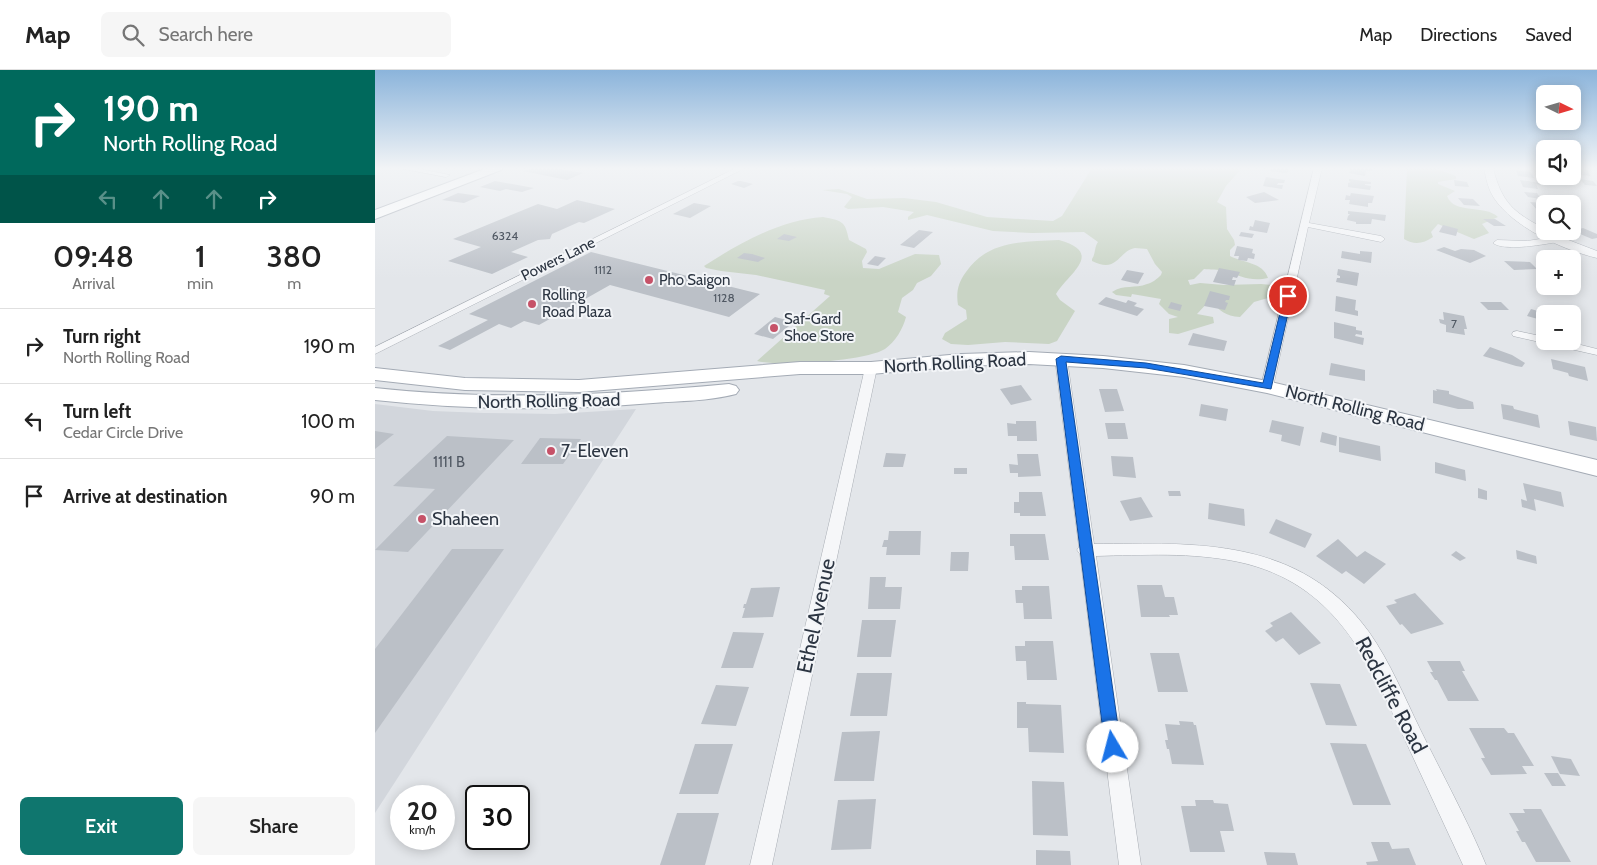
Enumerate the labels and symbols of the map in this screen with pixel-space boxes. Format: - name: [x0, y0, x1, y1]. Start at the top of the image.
- north arrow: [1536, 85, 1581, 130]
- house number: 6324: [492, 228, 518, 243]
- street label: Powers Lane: [518, 233, 598, 285]
- house number: 1112: [594, 262, 612, 277]
- place label: Pho Saigon: [659, 271, 731, 289]
- marker: Pho Saigon: [643, 274, 655, 286]
- pin: [1267, 275, 1309, 317]
- place label: Rolling Road Plaza: [542, 286, 612, 321]
- house number: 1128: [713, 290, 735, 305]
- marker: Rolling Road Plaza: [526, 298, 538, 310]
- place label: Saf-Gard Shoe Store: [784, 310, 854, 345]
- house number: 7: [1451, 316, 1457, 331]
- marker: Saf-Gard Shoe Store: [768, 322, 780, 334]
- street label: North Rolling Road: [883, 348, 1027, 378]
- street label: North Rolling Road: [1283, 380, 1427, 436]
- street label: North Rolling Road: [477, 389, 621, 413]
- place label: 7-Eleven: [561, 440, 629, 462]
- marker: 7-Eleven: [545, 445, 557, 457]
- house number: 1111 B: [433, 453, 465, 471]
- place label: Shaheen: [432, 508, 499, 530]
- marker: Shaheen: [416, 513, 428, 525]
- street label: Ethel Avenue: [791, 556, 840, 676]
- street label: Redcliffe Road: [1350, 632, 1433, 757]
- position arrow: [1086, 720, 1138, 772]
- speed limit sign: 30: [465, 785, 530, 850]

